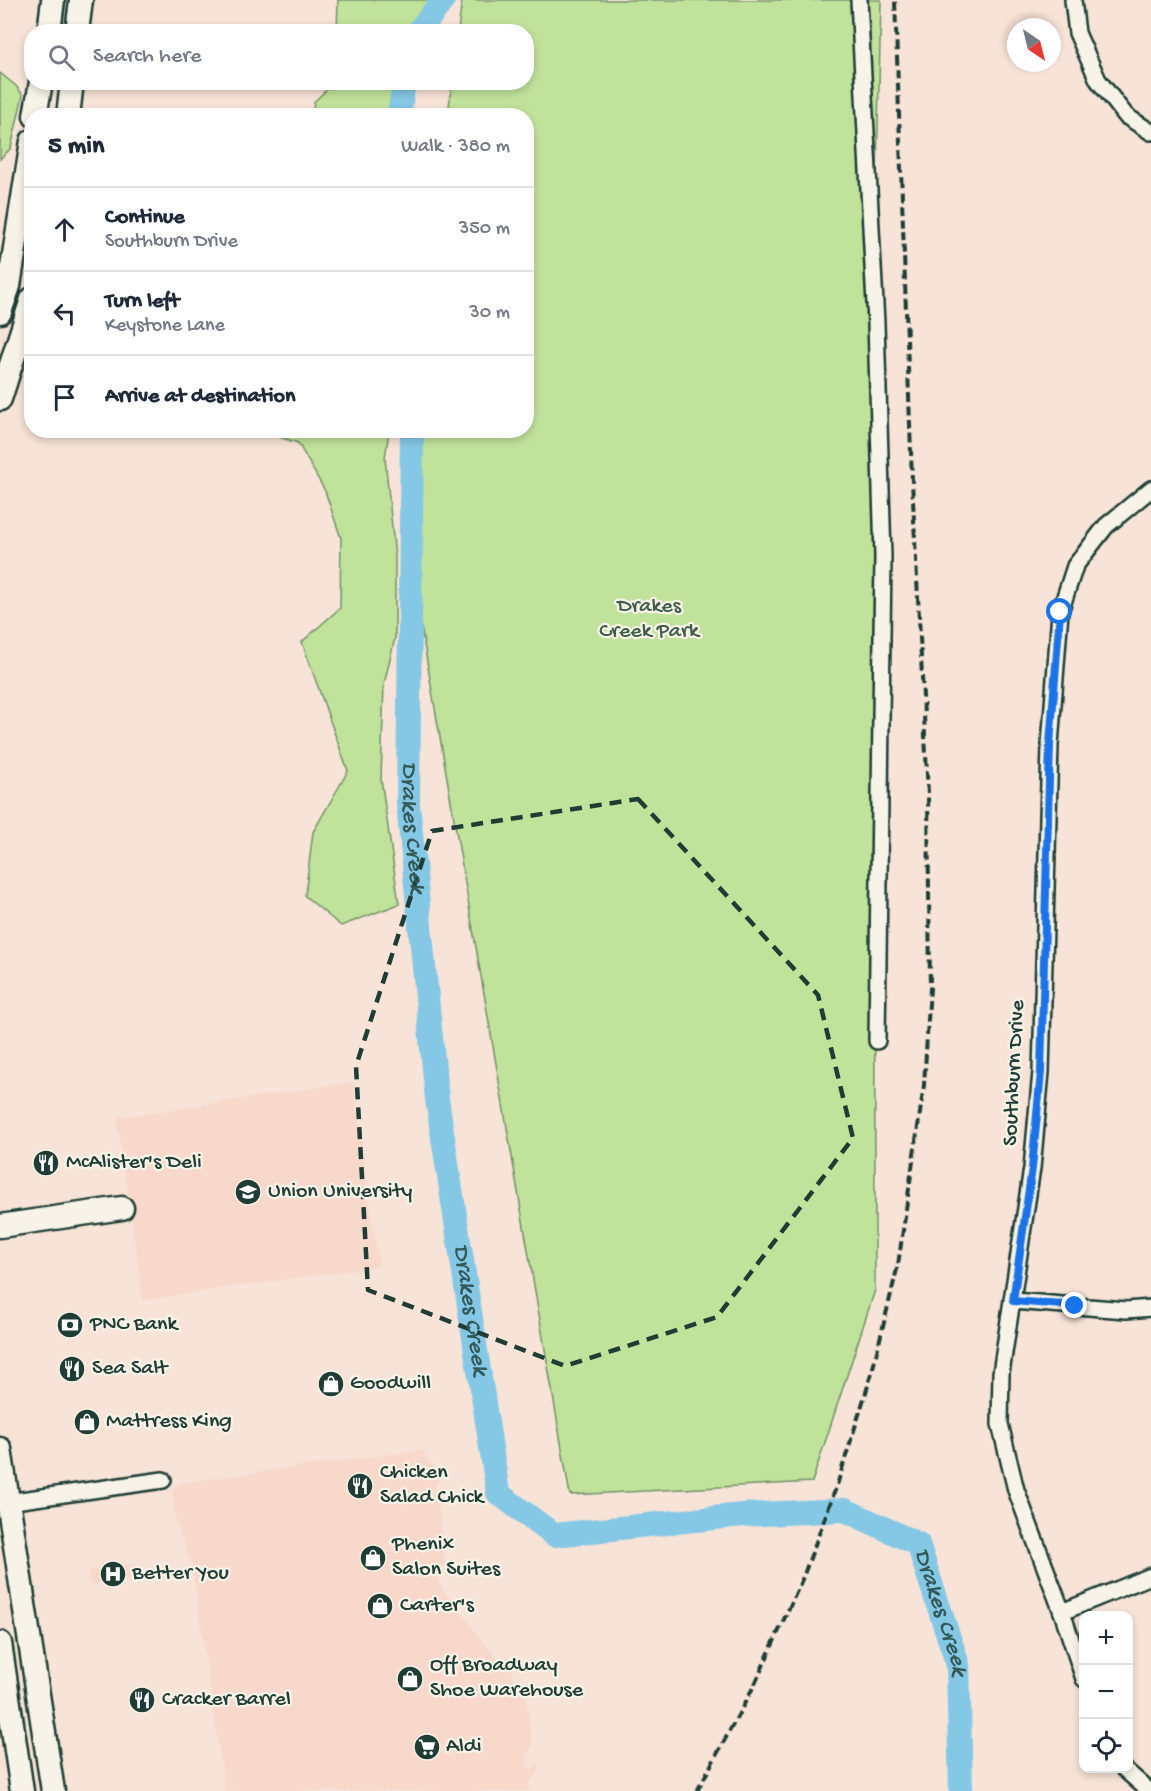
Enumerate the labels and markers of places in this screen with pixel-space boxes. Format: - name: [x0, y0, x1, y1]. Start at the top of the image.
- restaurant icon: McAlister's Deli: [31, 1148, 61, 1178]
- place label: McAlister's Deli: [66, 1150, 202, 1176]
- school or university icon: Union University: [233, 1177, 263, 1207]
- place label: Union University: [268, 1179, 413, 1205]
- bank icon: PNC Bank: [55, 1310, 85, 1340]
- place label: PNC Bank: [89, 1312, 180, 1338]
- restaurant icon: Sea Salt: [57, 1354, 87, 1384]
- place label: Sea Salt: [92, 1356, 169, 1382]
- shop icon: Goodwill: [316, 1369, 346, 1399]
- place label: Goodwill: [350, 1371, 431, 1397]
- shop icon: Mattress King: [72, 1407, 102, 1437]
- place label: Mattress King: [106, 1409, 232, 1435]
- place label: Chicken Salad Chick: [380, 1460, 486, 1511]
- restaurant icon: Chicken Salad Chick: [345, 1471, 375, 1501]
- place label: Phenix Salon Suites: [391, 1532, 501, 1583]
- shop icon: Phenix Salon Suites: [358, 1543, 388, 1573]
- hospital icon: Better You: [98, 1559, 128, 1589]
- place label: Better You: [131, 1561, 229, 1587]
- shop icon: Carter's: [365, 1591, 395, 1621]
- place label: Carter's: [400, 1593, 475, 1619]
- place label: Off Broadway Shoe Warehouse: [430, 1653, 584, 1704]
- shop icon: Off Broadway Shoe Warehouse: [395, 1664, 425, 1694]
- restaurant icon: Cracker Barrel: [127, 1685, 157, 1715]
- place label: Cracker Barrel: [162, 1687, 291, 1713]
- supermarket icon: Aldi: [412, 1732, 442, 1762]
- place label: Aldi: [446, 1734, 481, 1760]

